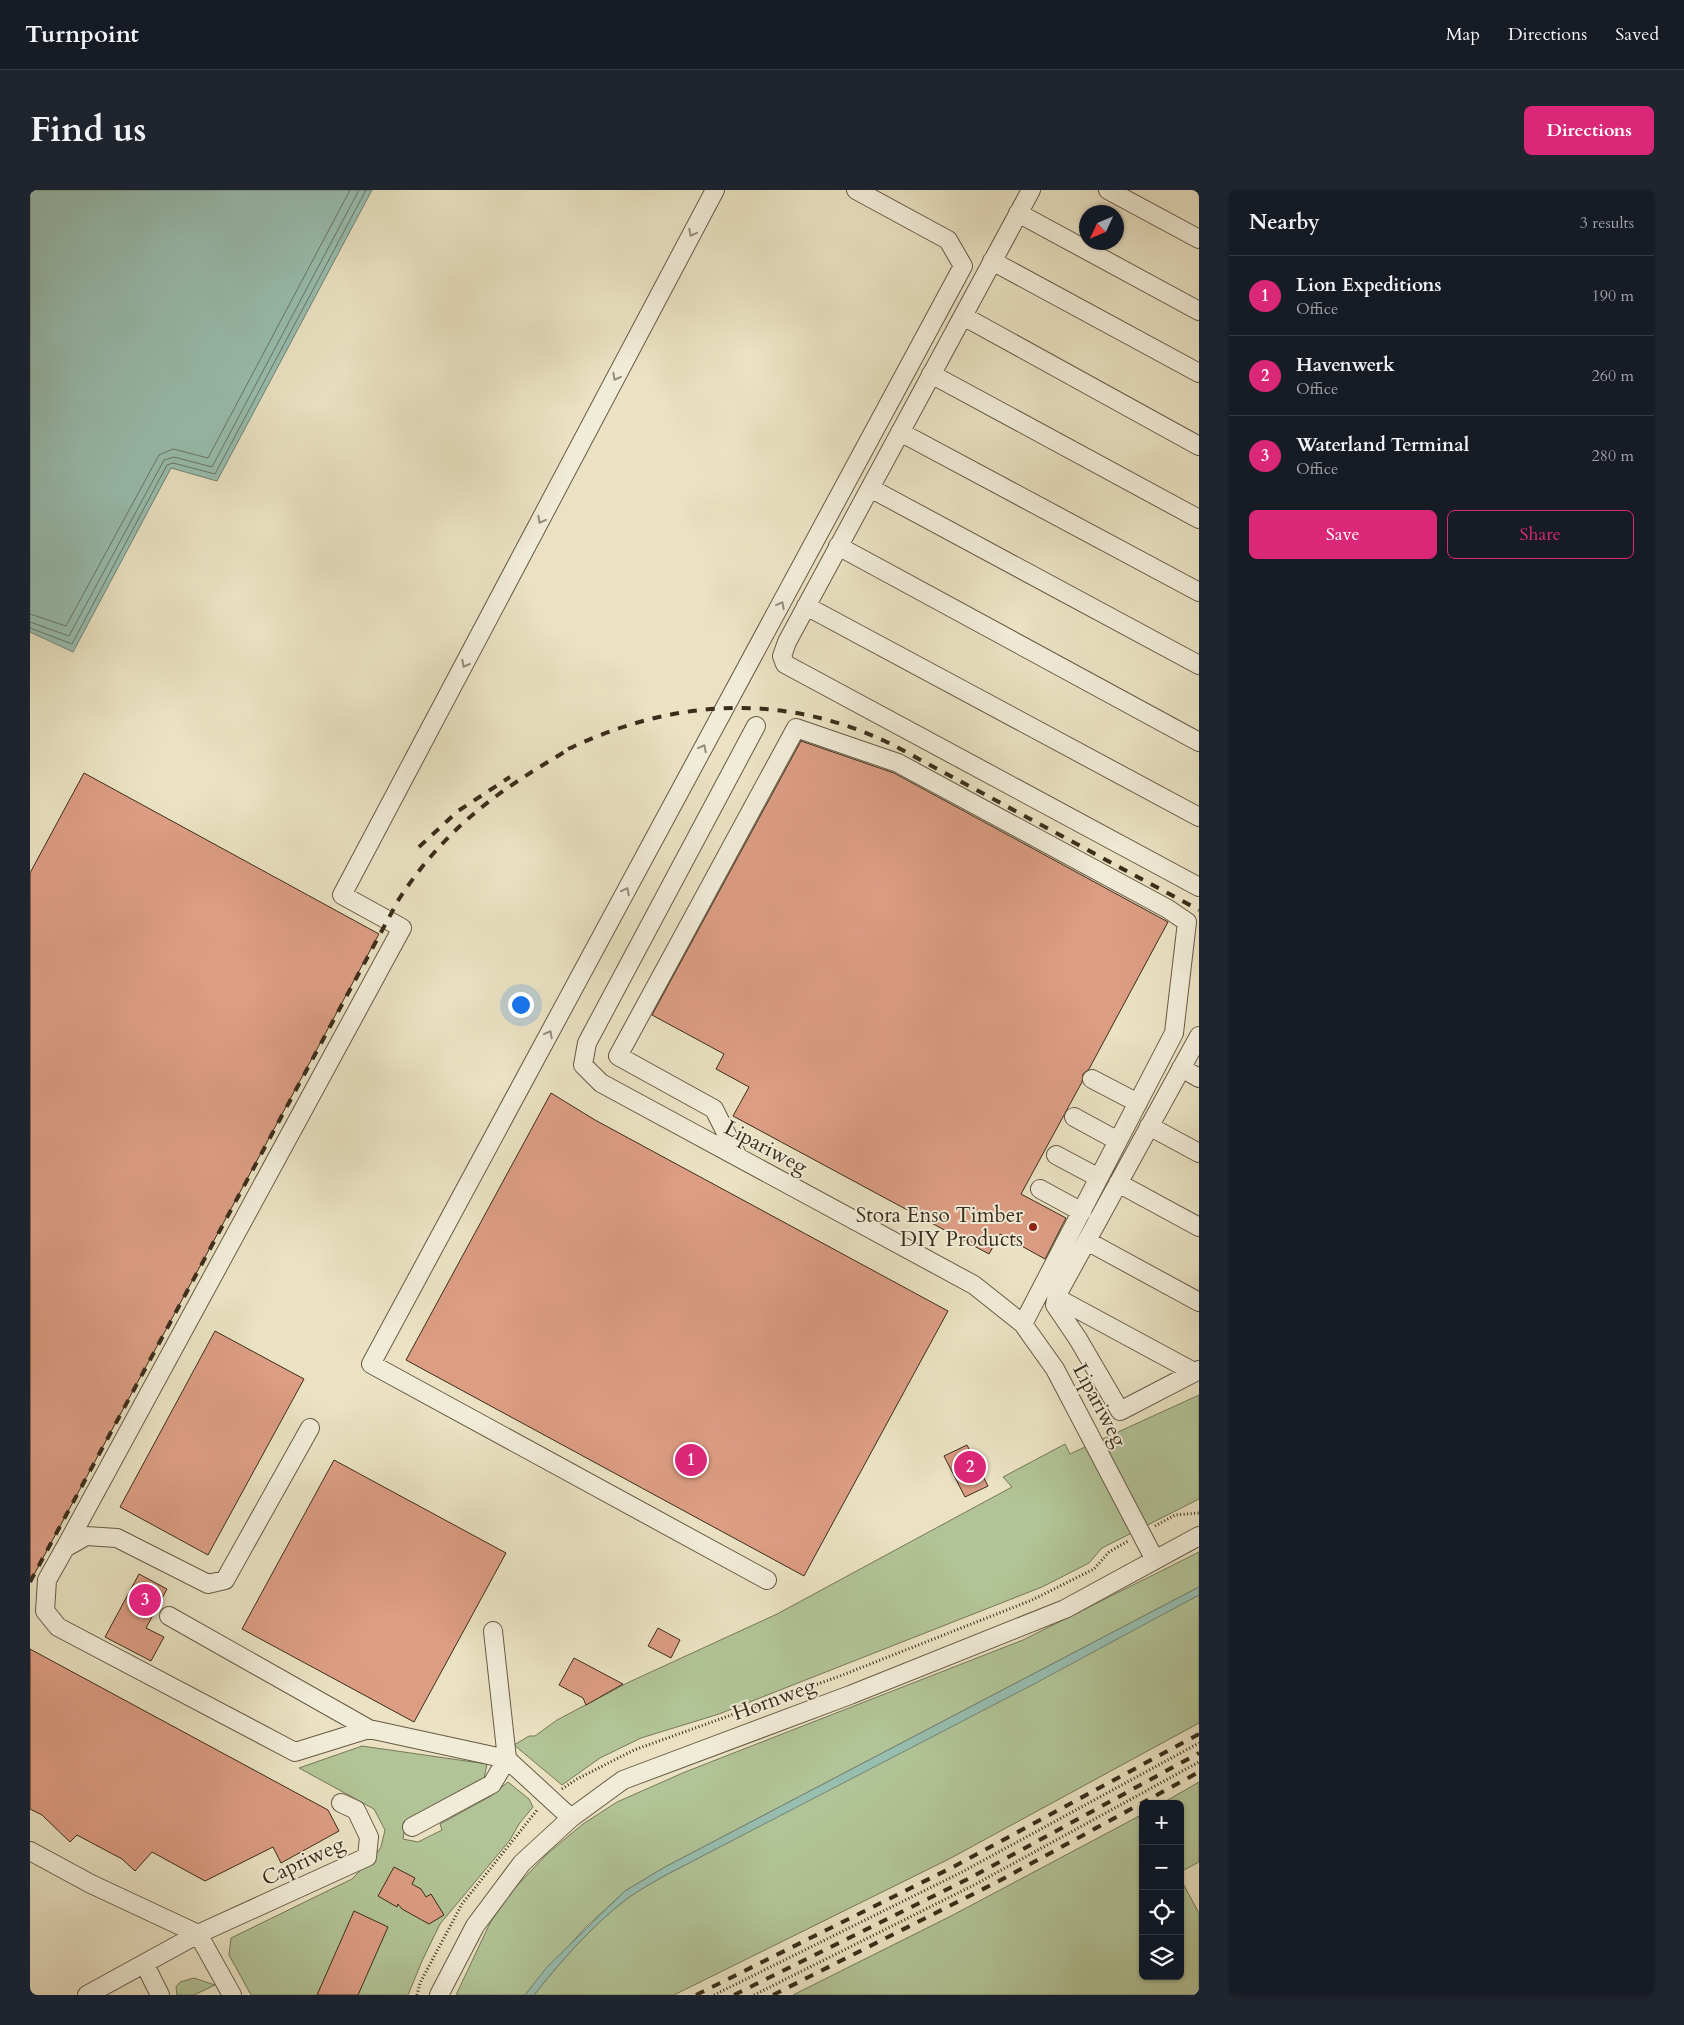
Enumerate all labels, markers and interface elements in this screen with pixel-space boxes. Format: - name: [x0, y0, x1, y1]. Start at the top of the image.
- text: Turnpoint: [25, 18, 139, 51]
- text: Map: [1446, 22, 1480, 47]
- text: Directions: [1508, 22, 1587, 47]
- text: Saved: [1615, 22, 1659, 47]
- text: Find us: [30, 106, 146, 154]
- button: Directions: [1524, 106, 1654, 155]
- north arrow: [1079, 205, 1124, 250]
- text: Nearby: [1249, 208, 1320, 237]
- text: 3 results: [1580, 212, 1634, 234]
- one-way arrow: [689, 228, 699, 237]
- text: Lion Expeditions: [1296, 272, 1442, 298]
- text: 1: [1261, 285, 1269, 307]
- text: 190 m: [1592, 285, 1634, 307]
- text: Office: [1296, 298, 1338, 320]
- text: Havenwerk: [1296, 352, 1395, 378]
- text: 2: [1261, 365, 1269, 387]
- text: 260 m: [1592, 365, 1634, 387]
- one-way arrow: [613, 371, 623, 380]
- text: Office: [1296, 378, 1338, 400]
- text: Waterland Terminal: [1296, 432, 1469, 458]
- text: 3: [1261, 445, 1269, 467]
- text: 280 m: [1592, 445, 1634, 467]
- text: Office: [1296, 458, 1338, 480]
- button: Save: [1249, 510, 1437, 559]
- button: Share: [1447, 510, 1634, 559]
- one-way arrow: [537, 515, 547, 524]
- one-way arrow: [774, 601, 784, 610]
- one-way arrow: [461, 659, 471, 668]
- one-way arrow: [697, 744, 707, 753]
- one-way arrow: [620, 887, 630, 896]
- your location: [508, 992, 534, 1018]
- one-way arrow: [543, 1030, 553, 1039]
- street label: Lipariweg: [719, 1113, 813, 1182]
- place label: Stora Enso Timber DIY Products: [856, 1201, 1023, 1254]
- marker: Stora Enso Timber DIY Products: [1027, 1221, 1039, 1233]
- street label: Lipariweg: [1065, 1358, 1134, 1452]
- pin: 1: [675, 1441, 707, 1479]
- pin: 2: [954, 1448, 986, 1486]
- pin: 3: [129, 1581, 161, 1619]
- street label: Hornweg: [728, 1671, 820, 1728]
- map controls: [1139, 1800, 1184, 1980]
- button: +: [1139, 1800, 1184, 1845]
- street label: Capriweg: [257, 1830, 349, 1893]
- button: −: [1139, 1845, 1184, 1890]
- button: locate: [1139, 1890, 1184, 1935]
- button: layers: [1139, 1935, 1184, 1980]

